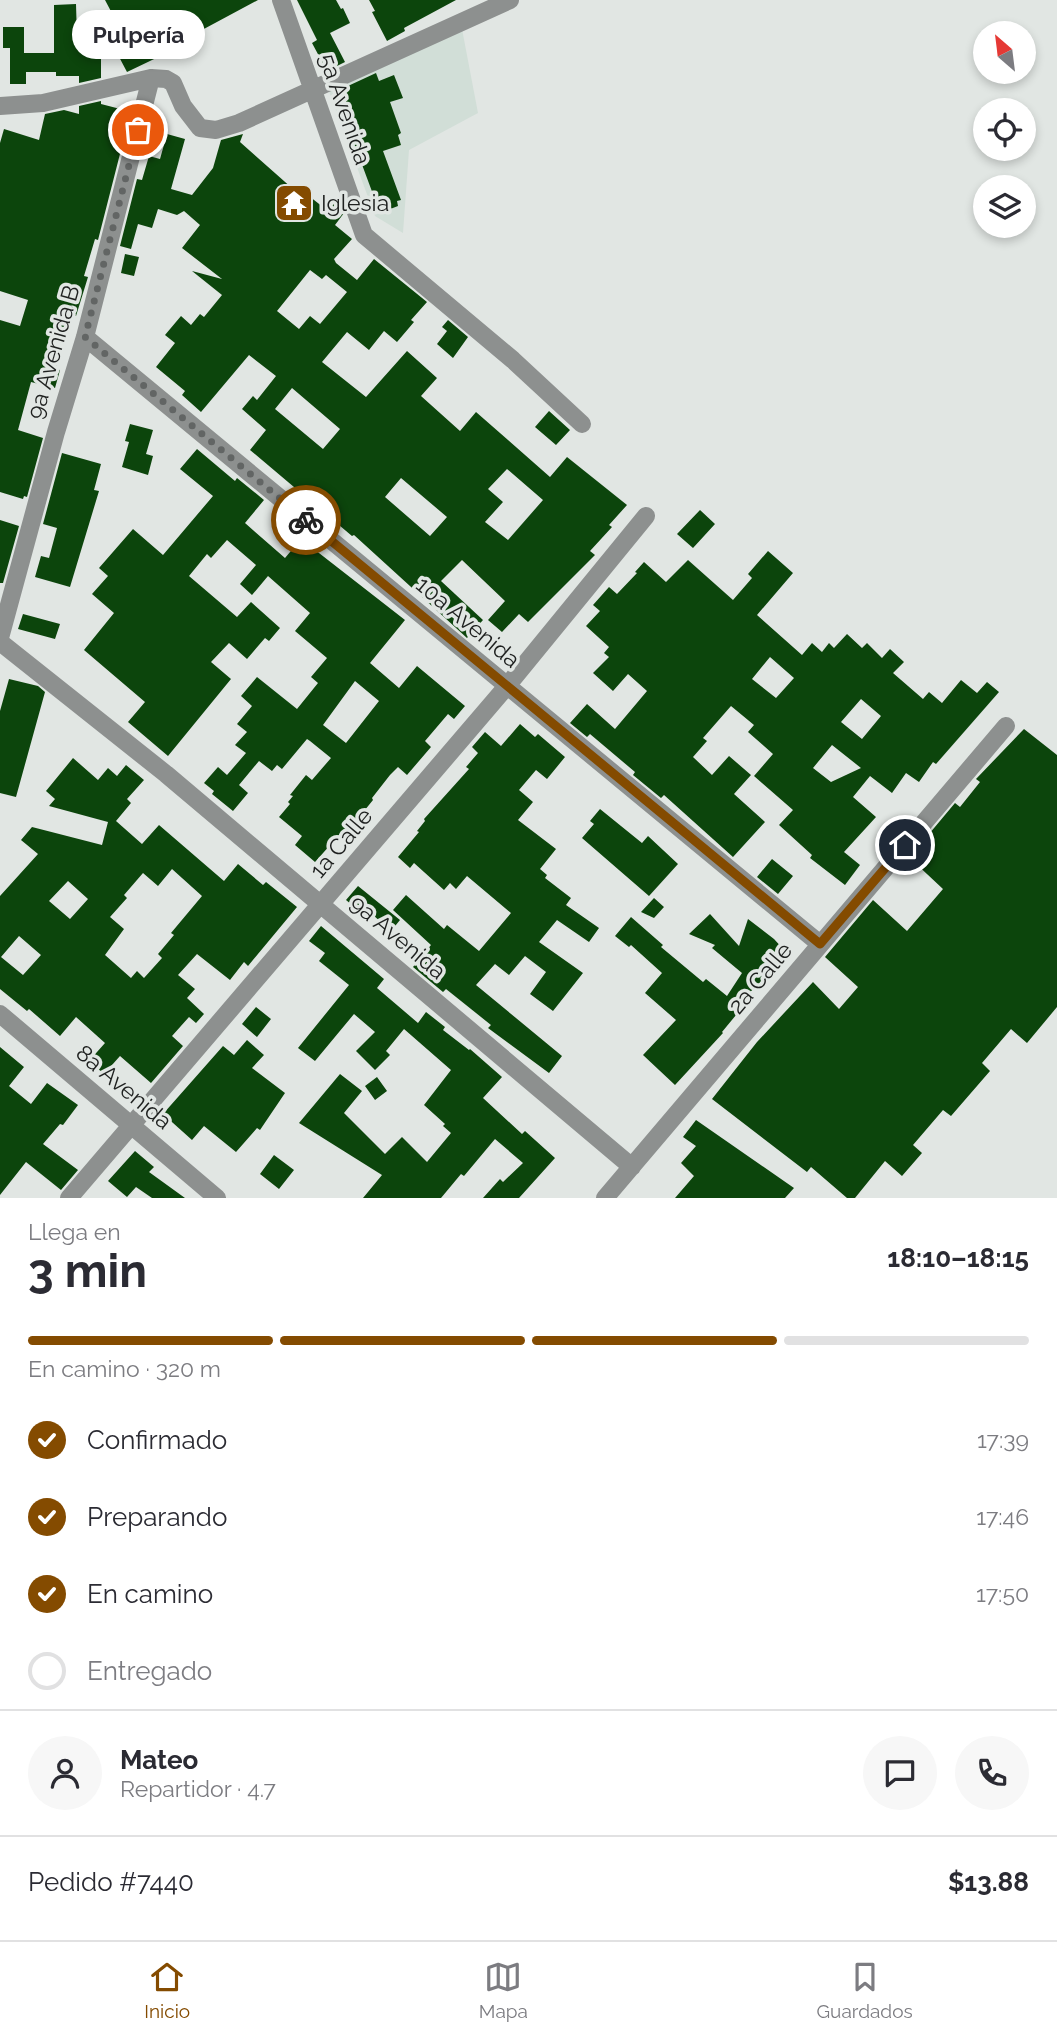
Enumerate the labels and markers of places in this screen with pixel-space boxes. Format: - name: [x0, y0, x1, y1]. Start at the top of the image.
- callout: Pulpería: [72, 11, 204, 60]
- pin: [108, 100, 168, 160]
- temple icon: Iglesia: [273, 182, 315, 224]
- place label: Iglesia: [321, 189, 389, 216]
- pin: [875, 815, 935, 875]

